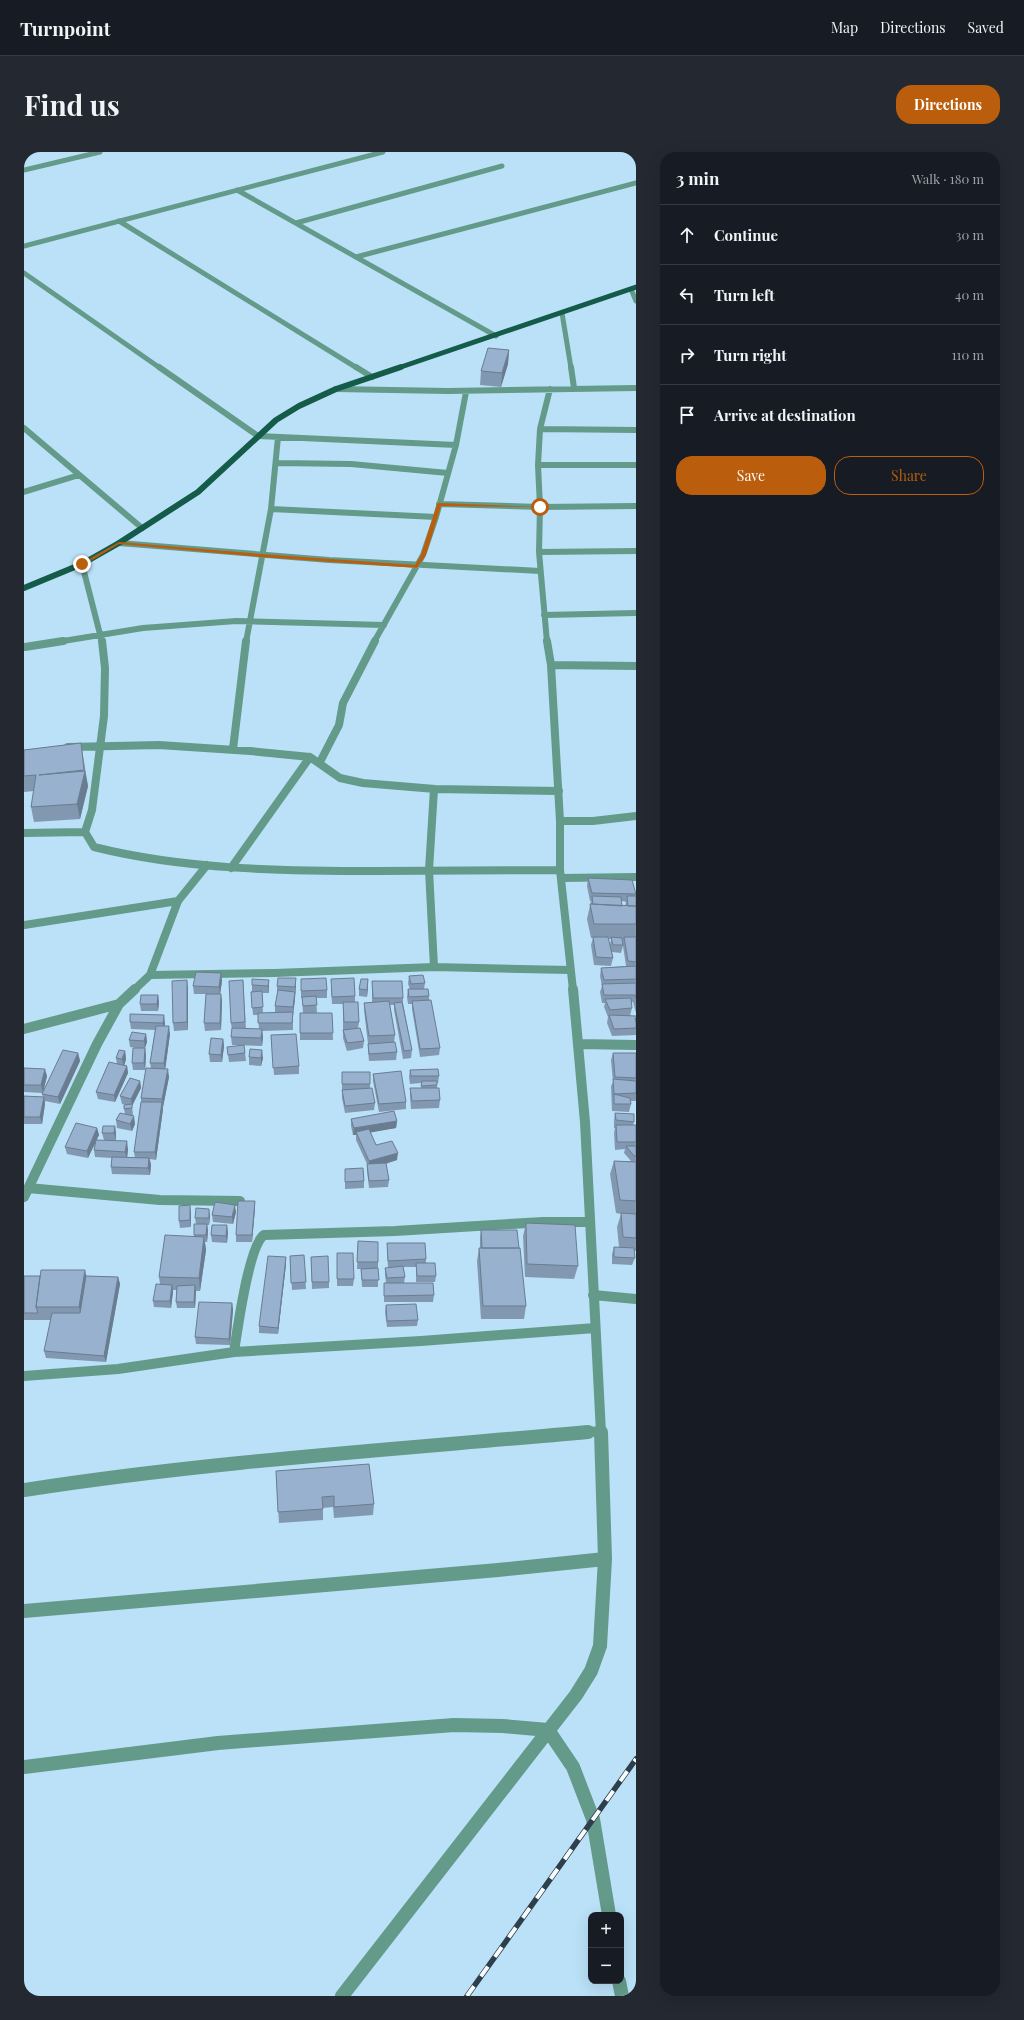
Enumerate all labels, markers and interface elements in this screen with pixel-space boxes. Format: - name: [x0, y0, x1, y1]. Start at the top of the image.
- text: Turnpoint: [20, 15, 110, 41]
- text: Map: [831, 18, 858, 37]
- text: Directions: [880, 18, 946, 37]
- text: Saved: [968, 18, 1004, 37]
- button: Directions: [896, 85, 1000, 124]
- text: Find us: [24, 86, 120, 123]
- text: 3 min: [676, 167, 719, 189]
- text: Walk · 180 m: [912, 170, 984, 187]
- icon: ahead: [676, 224, 698, 246]
- text: Continue: [714, 225, 778, 245]
- text: 30 m: [956, 226, 984, 243]
- icon: left: [676, 284, 698, 306]
- text: Turn left: [714, 285, 775, 305]
- text: 40 m: [955, 286, 984, 303]
- icon: right: [676, 344, 698, 366]
- text: Turn right: [714, 345, 787, 365]
- text: 110 m: [952, 346, 984, 363]
- icon: arrive: [676, 404, 698, 426]
- text: Arrive at destination: [714, 405, 856, 425]
- button: Save: [676, 456, 826, 495]
- button: Share: [834, 456, 984, 495]
- route start: [531, 498, 549, 516]
- route end: [73, 555, 91, 573]
- map controls: [588, 1912, 624, 1984]
- button: +: [588, 1912, 624, 1948]
- button: −: [588, 1948, 624, 1984]

